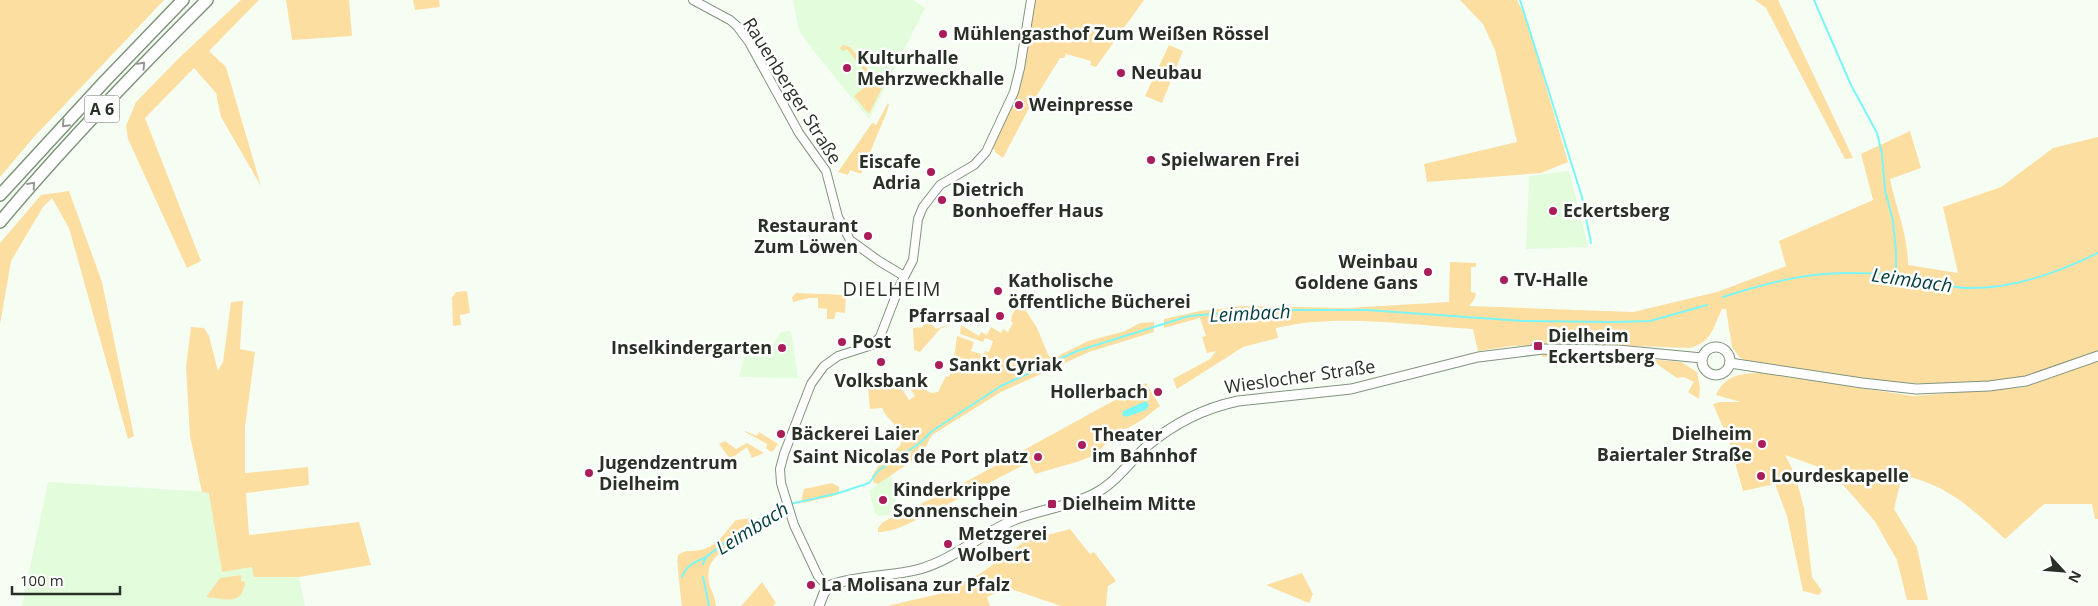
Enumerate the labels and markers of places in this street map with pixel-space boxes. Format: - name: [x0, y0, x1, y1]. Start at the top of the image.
- place label: Mühlengasthof Zum Weißen Rössel: [953, 21, 1269, 45]
- marker: Mühlengasthof Zum Weißen Rössel: [937, 28, 949, 40]
- place label: Kulturhalle Mehrzweckhalle: [857, 45, 1004, 90]
- place label: Neubau: [1131, 60, 1202, 84]
- marker: Kulturhalle Mehrzweckhalle: [841, 62, 853, 74]
- marker: Neubau: [1115, 67, 1127, 79]
- place label: Weinpresse: [1029, 92, 1133, 116]
- marker: Weinpresse: [1013, 99, 1025, 111]
- place label: Spielwaren Frei: [1161, 147, 1300, 171]
- place label: Eiscafe Adria: [859, 149, 921, 194]
- marker: Spielwaren Frei: [1145, 154, 1157, 166]
- marker: Eiscafe Adria: [925, 166, 937, 178]
- place label: Dietrich Bonhoeffer Haus: [952, 177, 1104, 222]
- marker: Dietrich Bonhoeffer Haus: [936, 194, 948, 206]
- place label: Eckertsberg: [1563, 198, 1669, 222]
- marker: Eckertsberg: [1547, 205, 1559, 217]
- place label: Restaurant Zum Löwen: [754, 213, 858, 258]
- marker: Restaurant Zum Löwen: [862, 230, 874, 242]
- place label: Weinbau Goldene Gans: [1294, 249, 1418, 294]
- marker: Weinbau Goldene Gans: [1422, 266, 1434, 278]
- place label: TV-Halle: [1514, 267, 1588, 291]
- place label: Katholische öffentliche Bücherei: [1008, 268, 1191, 313]
- marker: TV-Halle: [1498, 274, 1510, 286]
- marker: Katholische öffentliche Bücherei: [992, 285, 1004, 297]
- place label: Pfarrsaal: [908, 303, 990, 327]
- marker: Pfarrsaal: [994, 310, 1006, 322]
- place label: Dielheim Eckertsberg: [1548, 323, 1654, 368]
- place label: Post: [852, 329, 891, 353]
- place label: Inselkindergarten: [611, 335, 772, 359]
- marker: Post: [836, 336, 848, 348]
- marker: Dielheim Eckertsberg: [1532, 340, 1544, 352]
- marker: Inselkindergarten: [776, 342, 788, 354]
- place label: Sankt Cyriak: [949, 352, 1064, 376]
- marker: Volksbank: [875, 356, 887, 368]
- marker: Sankt Cyriak: [933, 359, 945, 371]
- place label: Volksbank: [834, 368, 929, 392]
- place label: Hollerbach: [1050, 379, 1148, 403]
- marker: Hollerbach: [1152, 386, 1164, 398]
- place label: Bäckerei Laier: [791, 421, 919, 445]
- place label: Dielheim Baiertaler Straße: [1597, 421, 1752, 466]
- place label: Theater im Bahnhof: [1092, 422, 1197, 467]
- marker: Bäckerei Laier: [775, 428, 787, 440]
- marker: Dielheim Baiertaler Straße: [1756, 438, 1768, 450]
- marker: Theater im Bahnhof: [1076, 439, 1088, 451]
- place label: Saint Nicolas de Port platz: [793, 444, 1028, 468]
- place label: Jugendzentrum Dielheim: [597, 450, 738, 495]
- marker: Saint Nicolas de Port platz: [1032, 451, 1044, 463]
- place label: Lourdeskapelle: [1771, 463, 1909, 487]
- marker: Jugendzentrum Dielheim: [583, 467, 595, 479]
- marker: Lourdeskapelle: [1755, 470, 1767, 482]
- place label: Kinderkrippe Sonnenschein: [893, 477, 1018, 522]
- place label: Dielheim Mitte: [1062, 491, 1196, 515]
- marker: Kinderkrippe Sonnenschein: [877, 494, 889, 506]
- marker: Dielheim Mitte: [1046, 498, 1058, 510]
- place label: Metzgerei Wolbert: [958, 521, 1047, 566]
- marker: Metzgerei Wolbert: [942, 538, 954, 550]
- place label: La Molisana zur Pfalz: [821, 572, 1010, 596]
- marker: La Molisana zur Pfalz: [805, 579, 817, 591]

